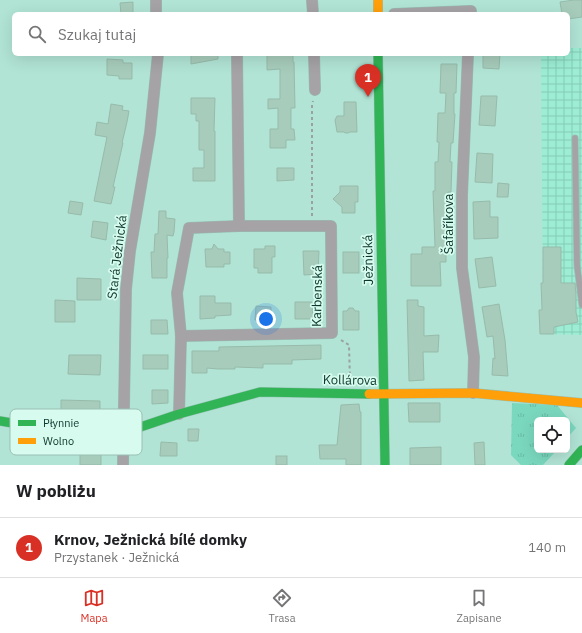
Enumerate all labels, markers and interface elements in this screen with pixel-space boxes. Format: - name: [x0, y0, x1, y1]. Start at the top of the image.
- search box: [12, 12, 570, 56]
- icon: search: [26, 23, 48, 45]
- text: Szukaj tutaj: [58, 25, 136, 44]
- pin: 1: [355, 64, 381, 97]
- street label: Šafaříkova: [440, 194, 457, 254]
- street label: Stará Ježnická: [103, 214, 131, 300]
- street label: Ježnická: [359, 234, 377, 285]
- street label: Karbenská: [308, 265, 326, 327]
- your location: [256, 309, 276, 329]
- street label: Kollárova: [323, 371, 377, 389]
- legend: [10, 409, 142, 455]
- text: Płynnie: [43, 416, 79, 430]
- map controls: [534, 417, 570, 453]
- button: locate: [534, 417, 570, 453]
- text: Wolno: [43, 434, 74, 448]
- text: W pobliżu: [16, 480, 96, 502]
- text: Krnov, Ježnická bílé domky: [54, 530, 247, 549]
- text: 1: [25, 539, 33, 556]
- text: 140 m: [528, 539, 566, 556]
- text: Przystanek · Ježnická: [54, 549, 179, 566]
- tab: Mapa: [81, 587, 108, 625]
- tab: Trasa: [269, 587, 296, 625]
- tab: Zapisane: [457, 587, 501, 625]

